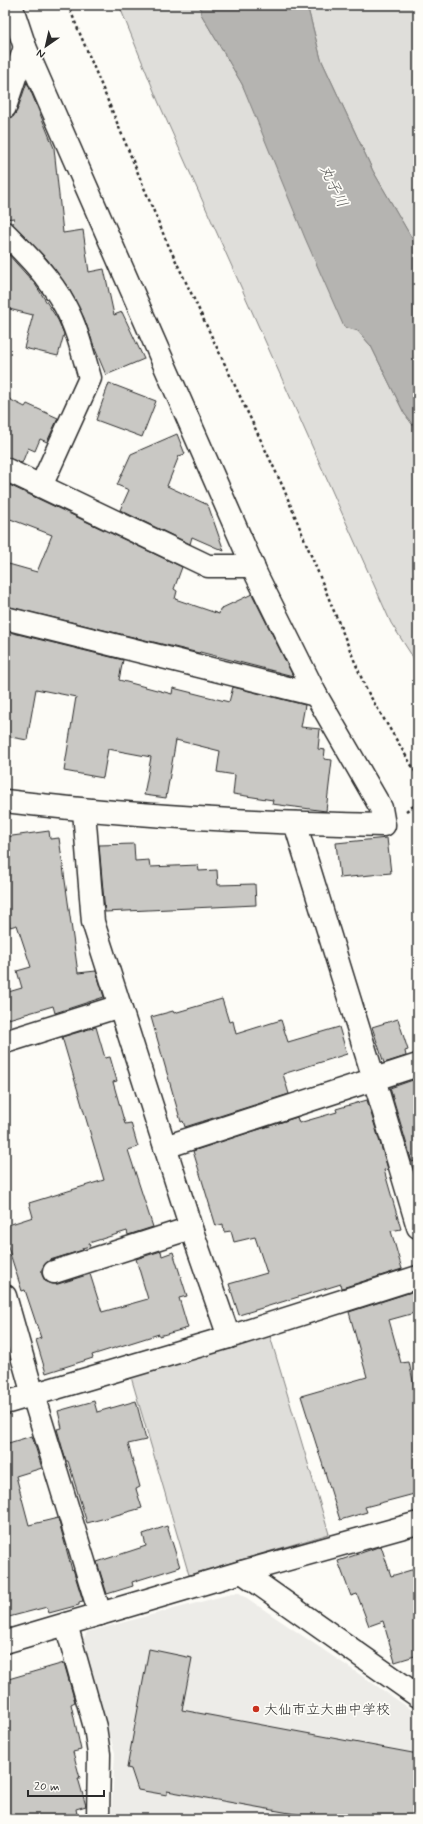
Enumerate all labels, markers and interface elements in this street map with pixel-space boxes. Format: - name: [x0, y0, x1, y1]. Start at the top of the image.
- north arrow: [26, 26, 66, 66]
- text: N: [34, 46, 48, 61]
- water label: 丸子川: [314, 162, 352, 211]
- place label: 大仙市立大曲中学校: [264, 1701, 390, 1719]
- marker: 大仙市立大曲中学校: [251, 1704, 261, 1714]
- scale bar: [28, 1772, 104, 1798]
- text: 20 m: [34, 1779, 60, 1795]

